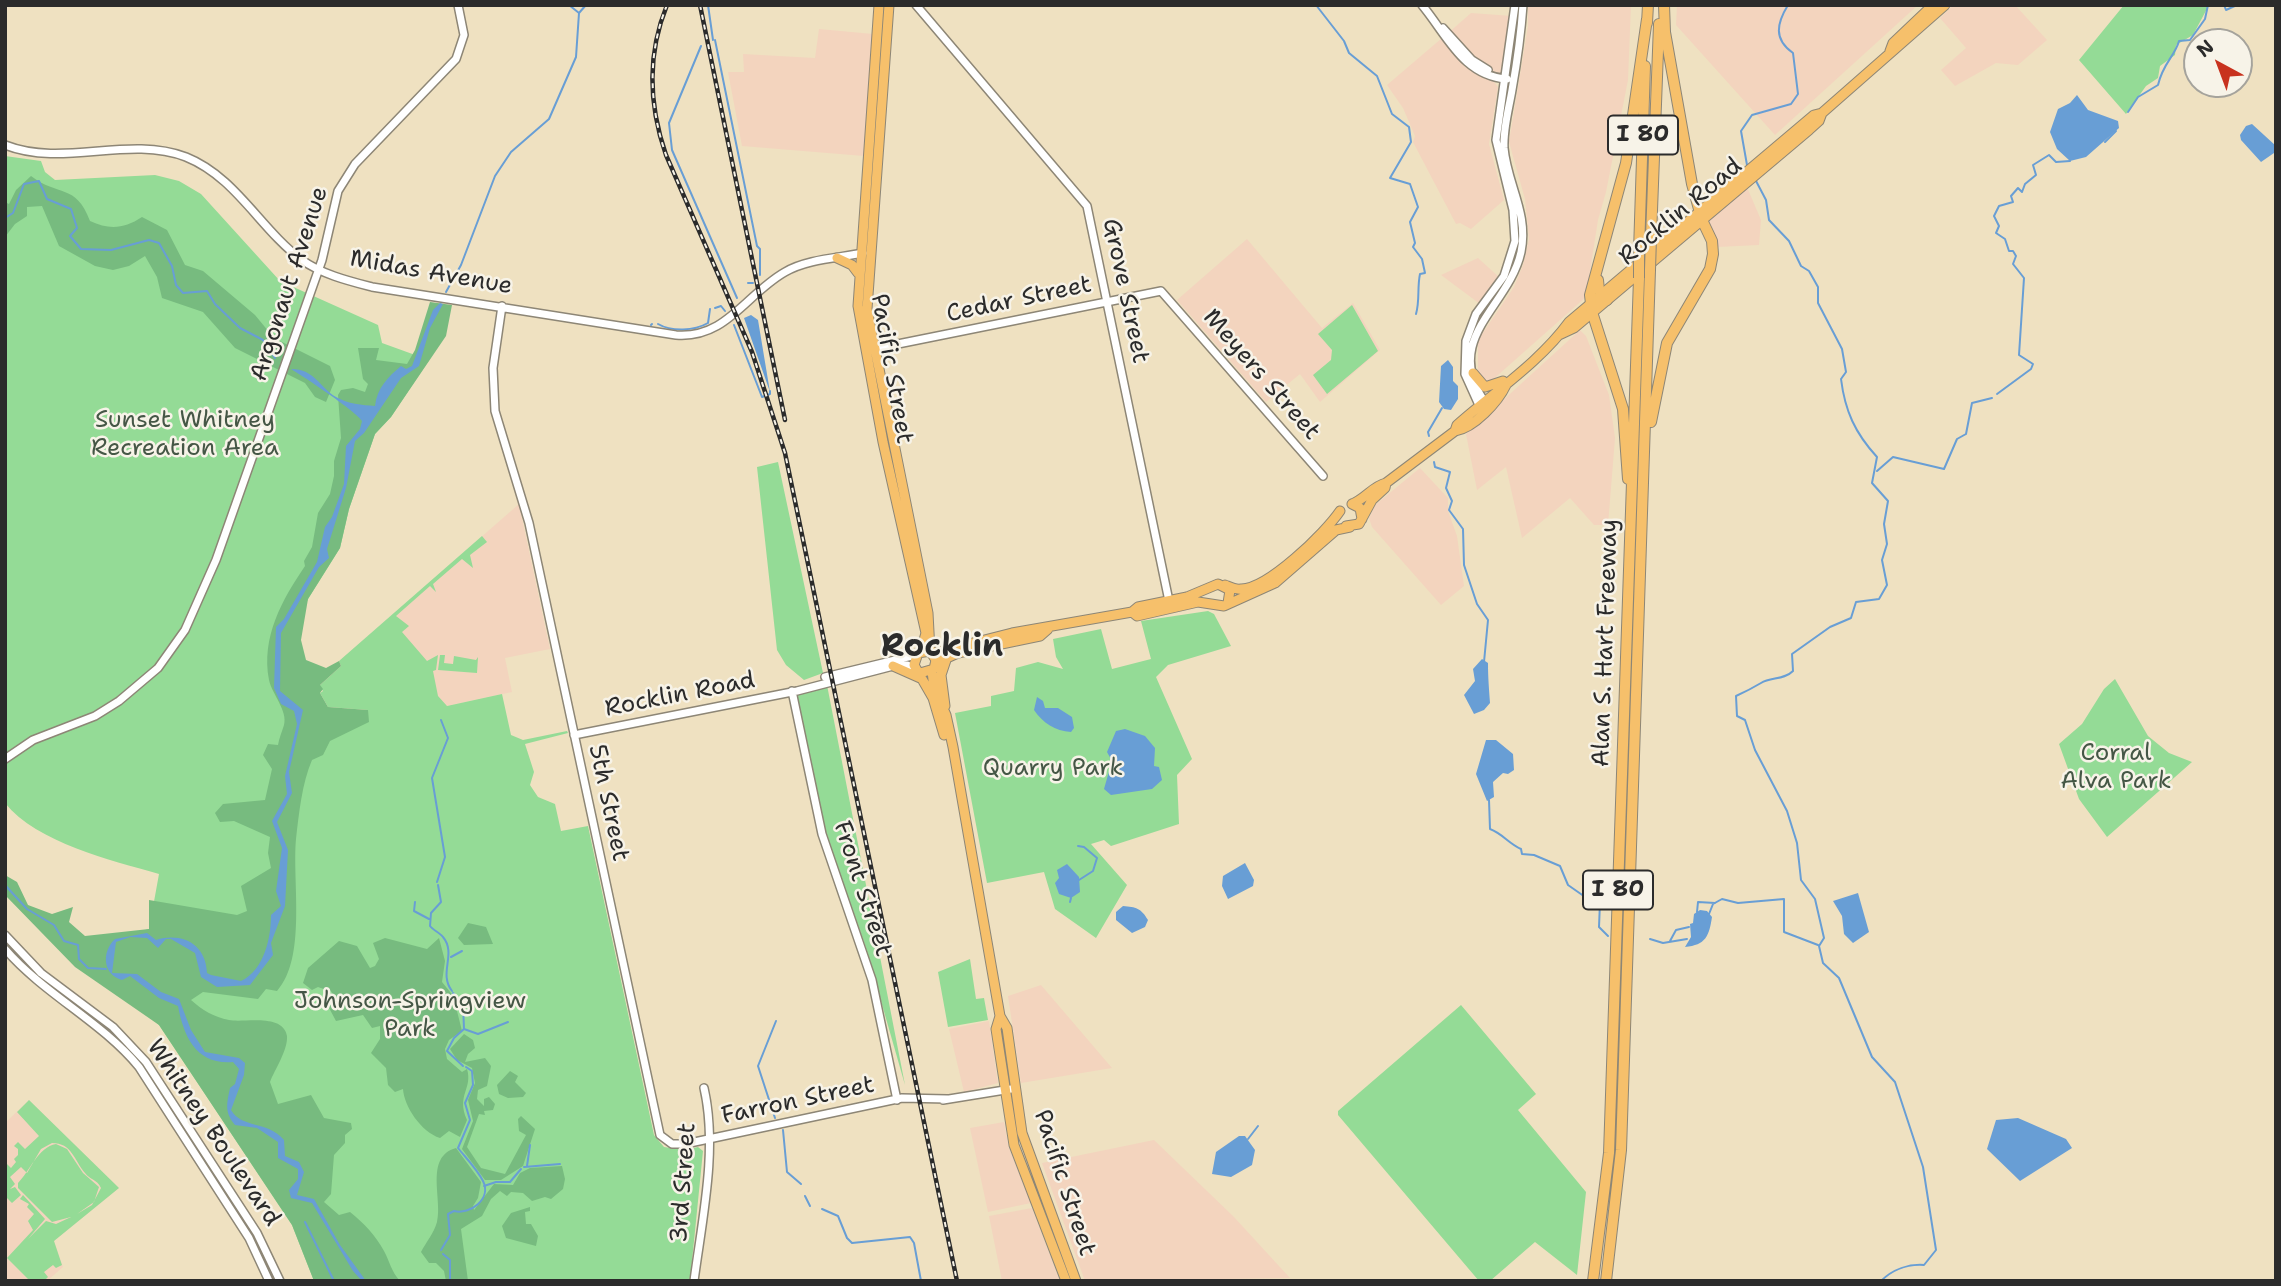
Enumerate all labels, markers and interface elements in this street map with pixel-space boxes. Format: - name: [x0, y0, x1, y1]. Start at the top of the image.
- north arrow: [2183, 28, 2253, 98]
- text: N: [2191, 34, 2219, 63]
- road number: I 80: [1608, 116, 1678, 154]
- street label: Rocklin Road: [1614, 152, 1748, 272]
- street label: Argonaut Avenue: [245, 183, 335, 385]
- street label: Grove Street: [1096, 216, 1154, 366]
- street label: Midas Avenue: [348, 245, 514, 301]
- street label: Cedar Street: [944, 271, 1094, 329]
- street label: Pacific Street: [864, 292, 918, 446]
- street label: Meyers Street: [1196, 304, 1326, 446]
- park label: Sunset Whitney Recreation Area: [91, 407, 279, 463]
- street label: Alan S. Hart Freeway: [1587, 518, 1625, 768]
- district label: Rocklin: [881, 629, 1003, 667]
- street label: Rocklin Road: [603, 666, 757, 724]
- park label: Corral Alva Park: [2060, 740, 2172, 796]
- street label: 5th Street: [582, 742, 634, 864]
- park label: Quarry Park: [983, 755, 1123, 783]
- street label: Front Street: [827, 818, 897, 960]
- road number: I 80: [1583, 870, 1653, 909]
- park label: Johnson-Springview Park: [294, 988, 526, 1044]
- street label: Whitney Boulevard: [140, 1034, 286, 1232]
- street label: Farron Street: [719, 1071, 877, 1131]
- street label: Pacific Street: [1027, 1106, 1101, 1260]
- street label: 3rd Street: [665, 1122, 703, 1244]

